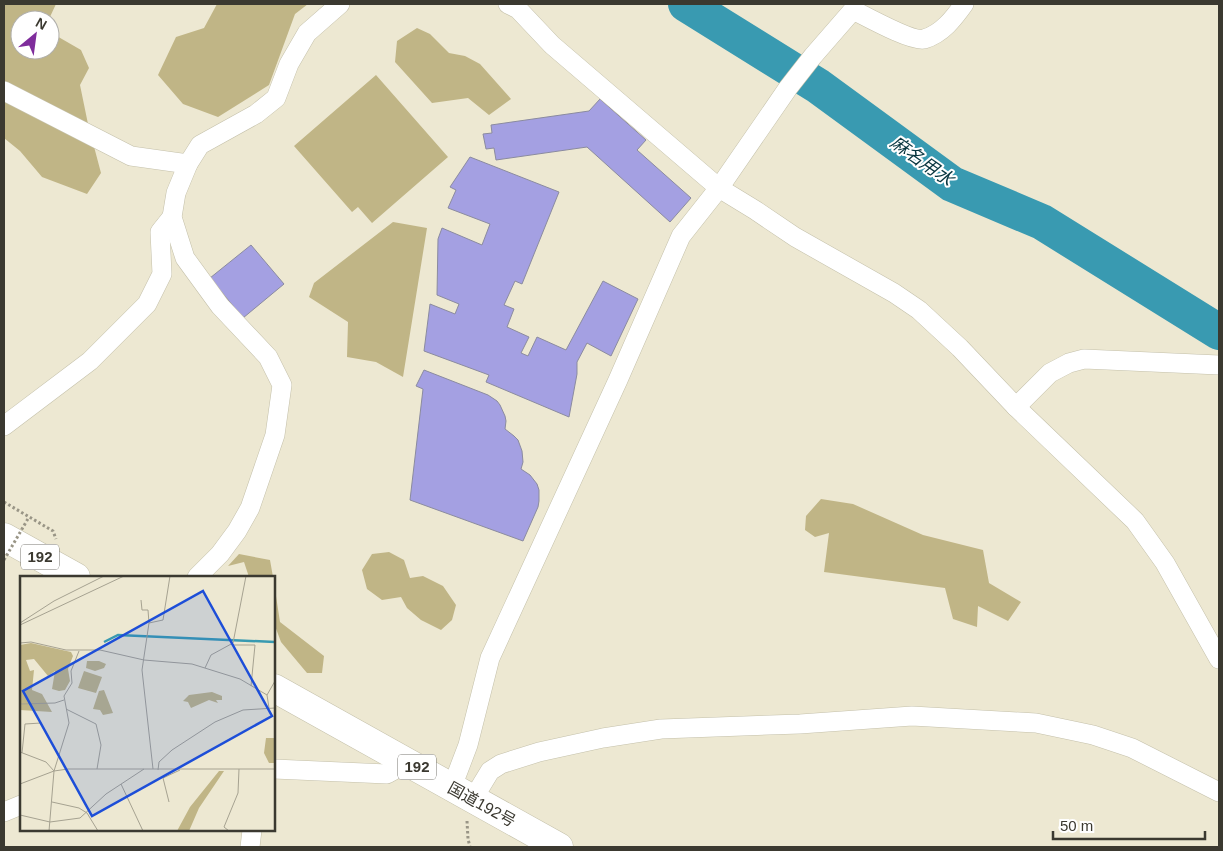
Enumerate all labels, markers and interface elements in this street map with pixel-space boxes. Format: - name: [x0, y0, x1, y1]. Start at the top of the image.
- north arrow: [10, 10, 60, 60]
- text: N: [33, 14, 50, 33]
- water label: 麻名用水: [887, 132, 959, 191]
- road number: 192: [21, 544, 59, 570]
- inset map: [20, 576, 275, 831]
- road number: 192: [398, 754, 436, 780]
- street label: 国道192号: [445, 779, 519, 830]
- scale bar: [1053, 808, 1206, 840]
- text: 50 m: [1060, 817, 1093, 834]

